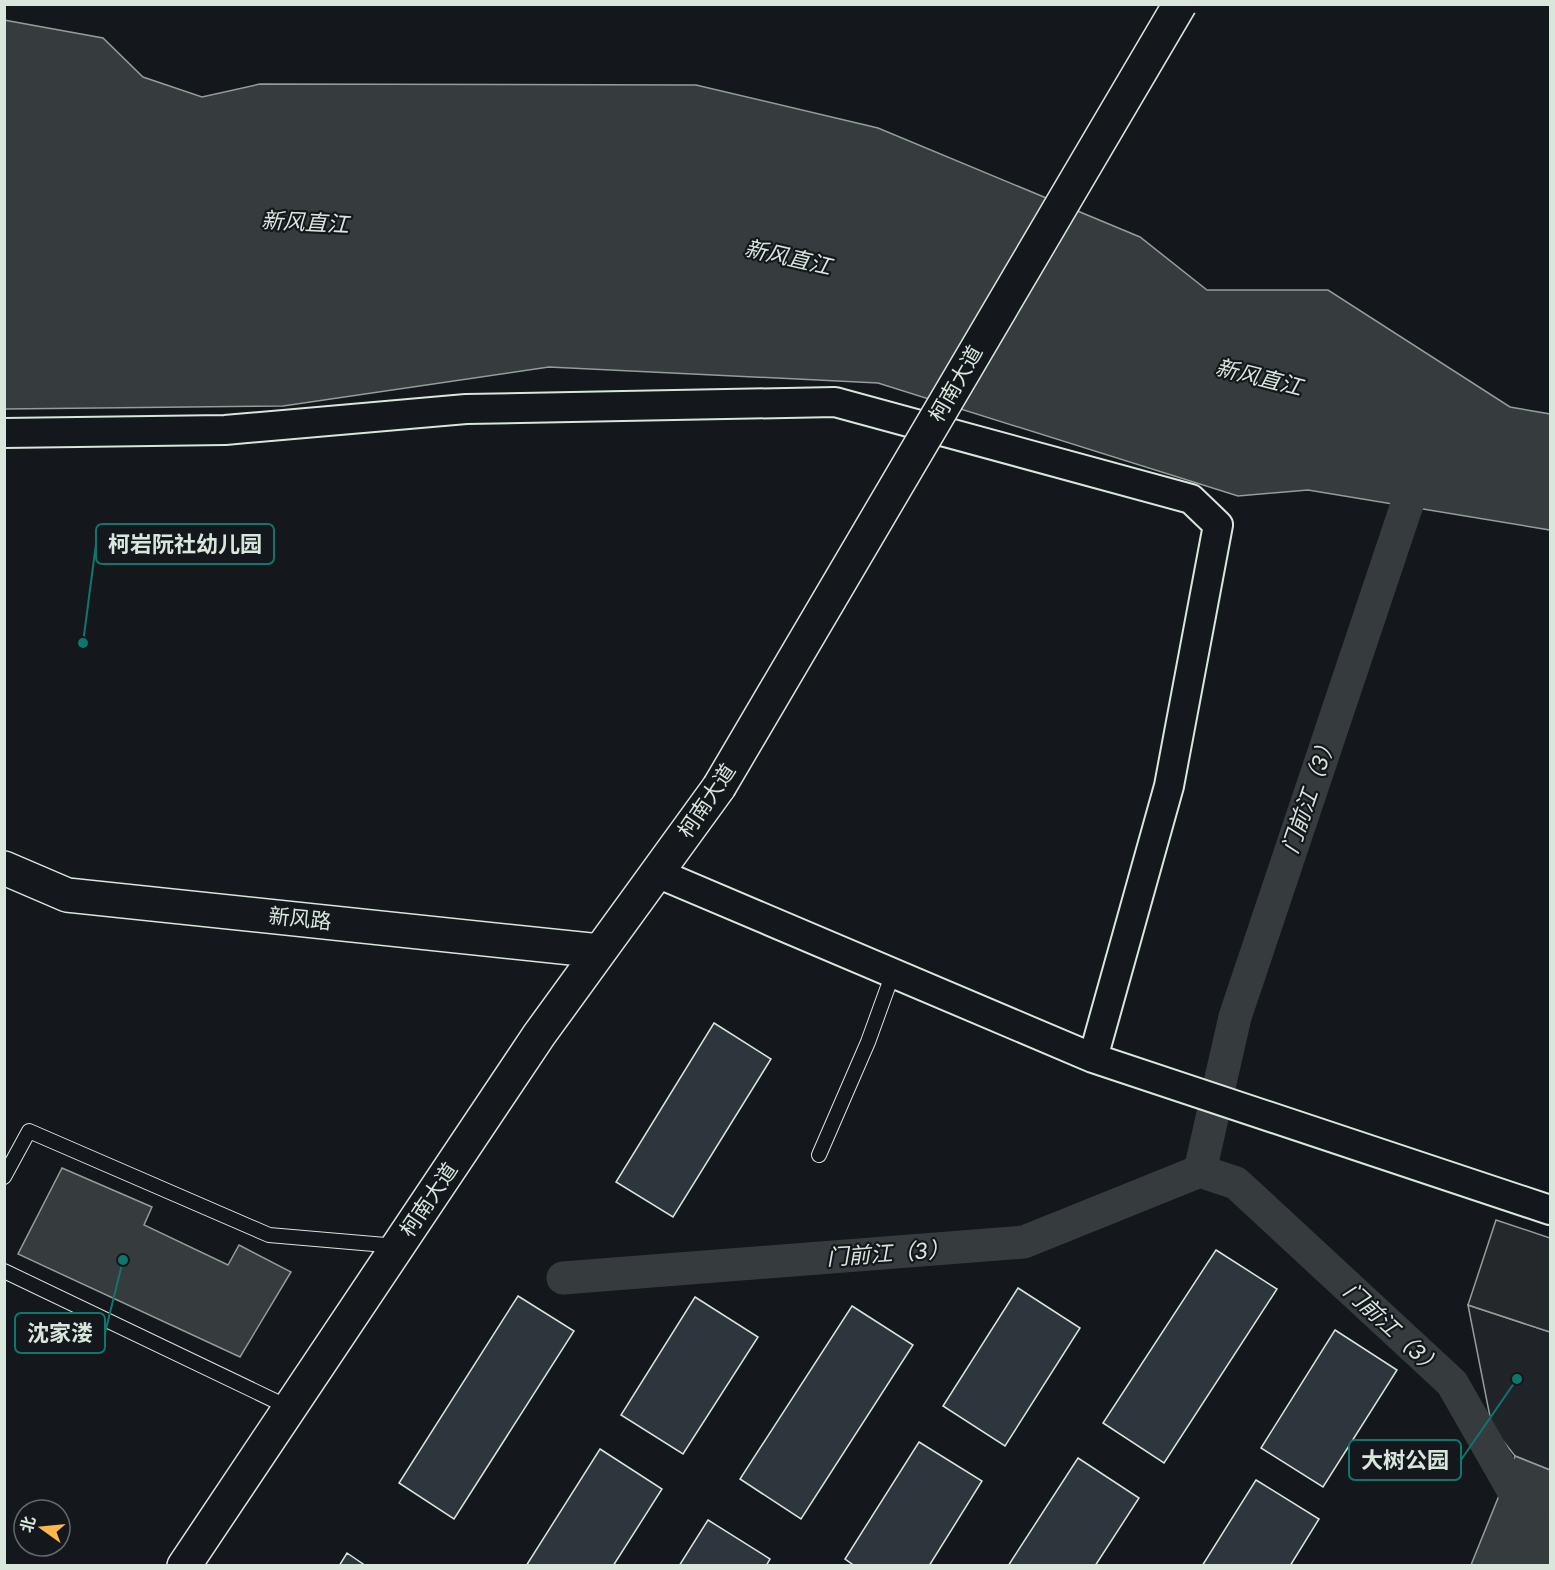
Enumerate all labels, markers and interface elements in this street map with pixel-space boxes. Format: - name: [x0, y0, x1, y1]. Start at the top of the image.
- water label: 新风直江: [260, 207, 352, 237]
- water label: 新风直江: [742, 234, 836, 280]
- street label: 柯南大道: [924, 341, 987, 426]
- water label: 新风直江: [1213, 354, 1307, 401]
- callout: 柯岩阮社幼儿园: [96, 524, 274, 564]
- text: 柯岩阮社幼儿园: [108, 531, 262, 557]
- water label: 门前江（3）: [1277, 731, 1341, 857]
- street label: 柯南大道: [673, 759, 740, 843]
- street label: 新风路: [267, 903, 333, 934]
- street label: 柯南大道: [395, 1158, 462, 1242]
- water label: 门前江（3）: [825, 1236, 951, 1270]
- water label: 门前江（3）: [1339, 1277, 1447, 1381]
- callout: 沈家溇: [15, 1313, 105, 1353]
- text: 沈家溇: [27, 1320, 93, 1346]
- callout: 大树公园: [1349, 1440, 1461, 1480]
- text: 大树公园: [1361, 1447, 1449, 1473]
- north arrow: [12, 1498, 72, 1558]
- text: 北: [16, 1514, 39, 1534]

